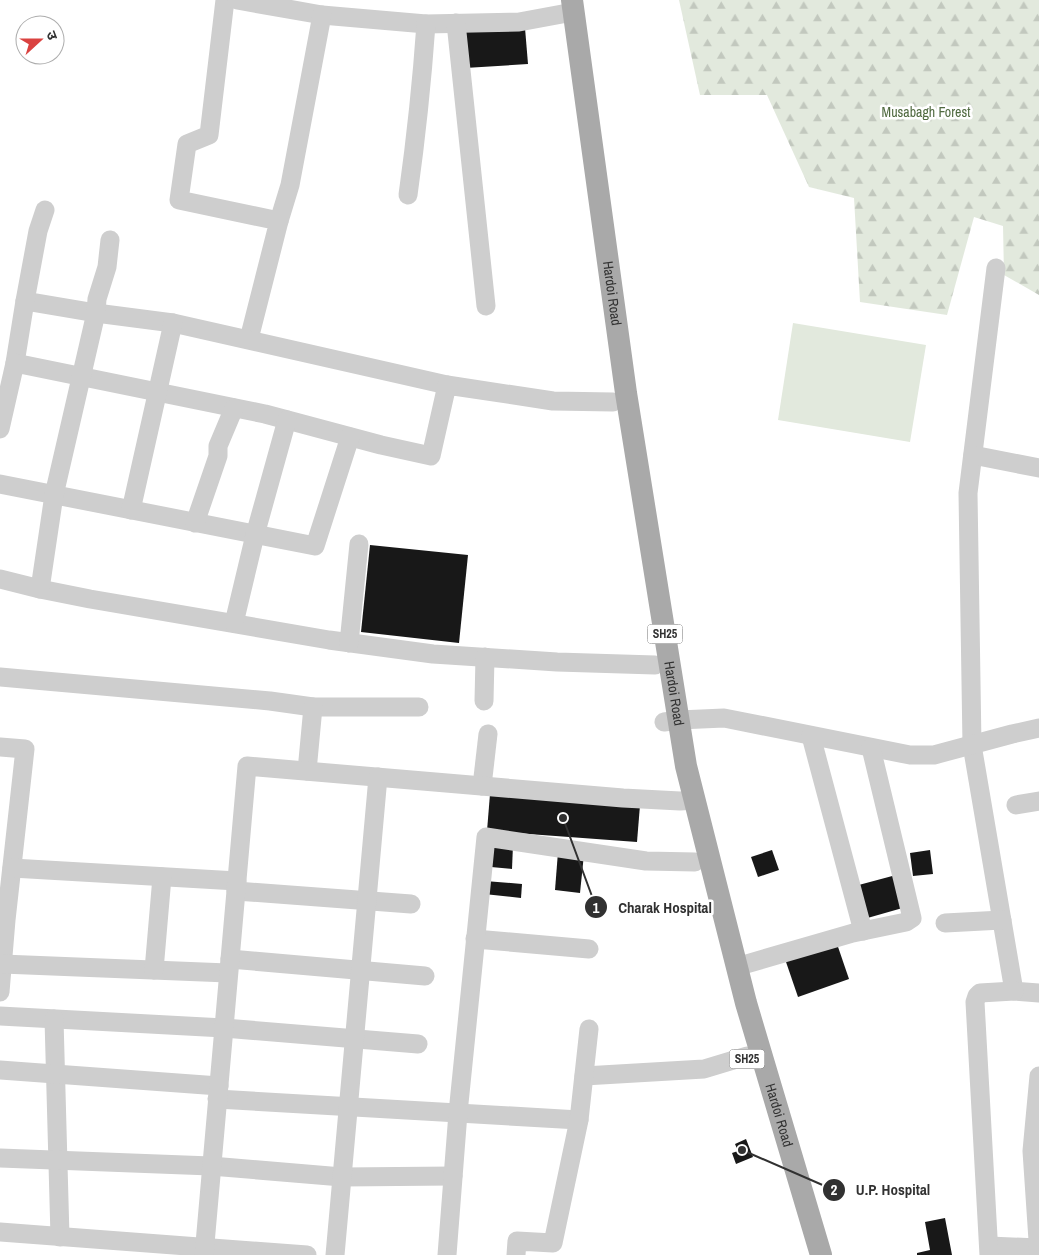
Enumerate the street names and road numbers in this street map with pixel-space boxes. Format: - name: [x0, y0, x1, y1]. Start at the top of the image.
- street label: Hardoi Road: [599, 260, 626, 327]
- road number: SH25: [648, 624, 682, 644]
- street label: Hardoi Road: [660, 660, 688, 727]
- road number: SH25: [730, 1050, 764, 1068]
- street label: Hardoi Road: [761, 1081, 797, 1149]

